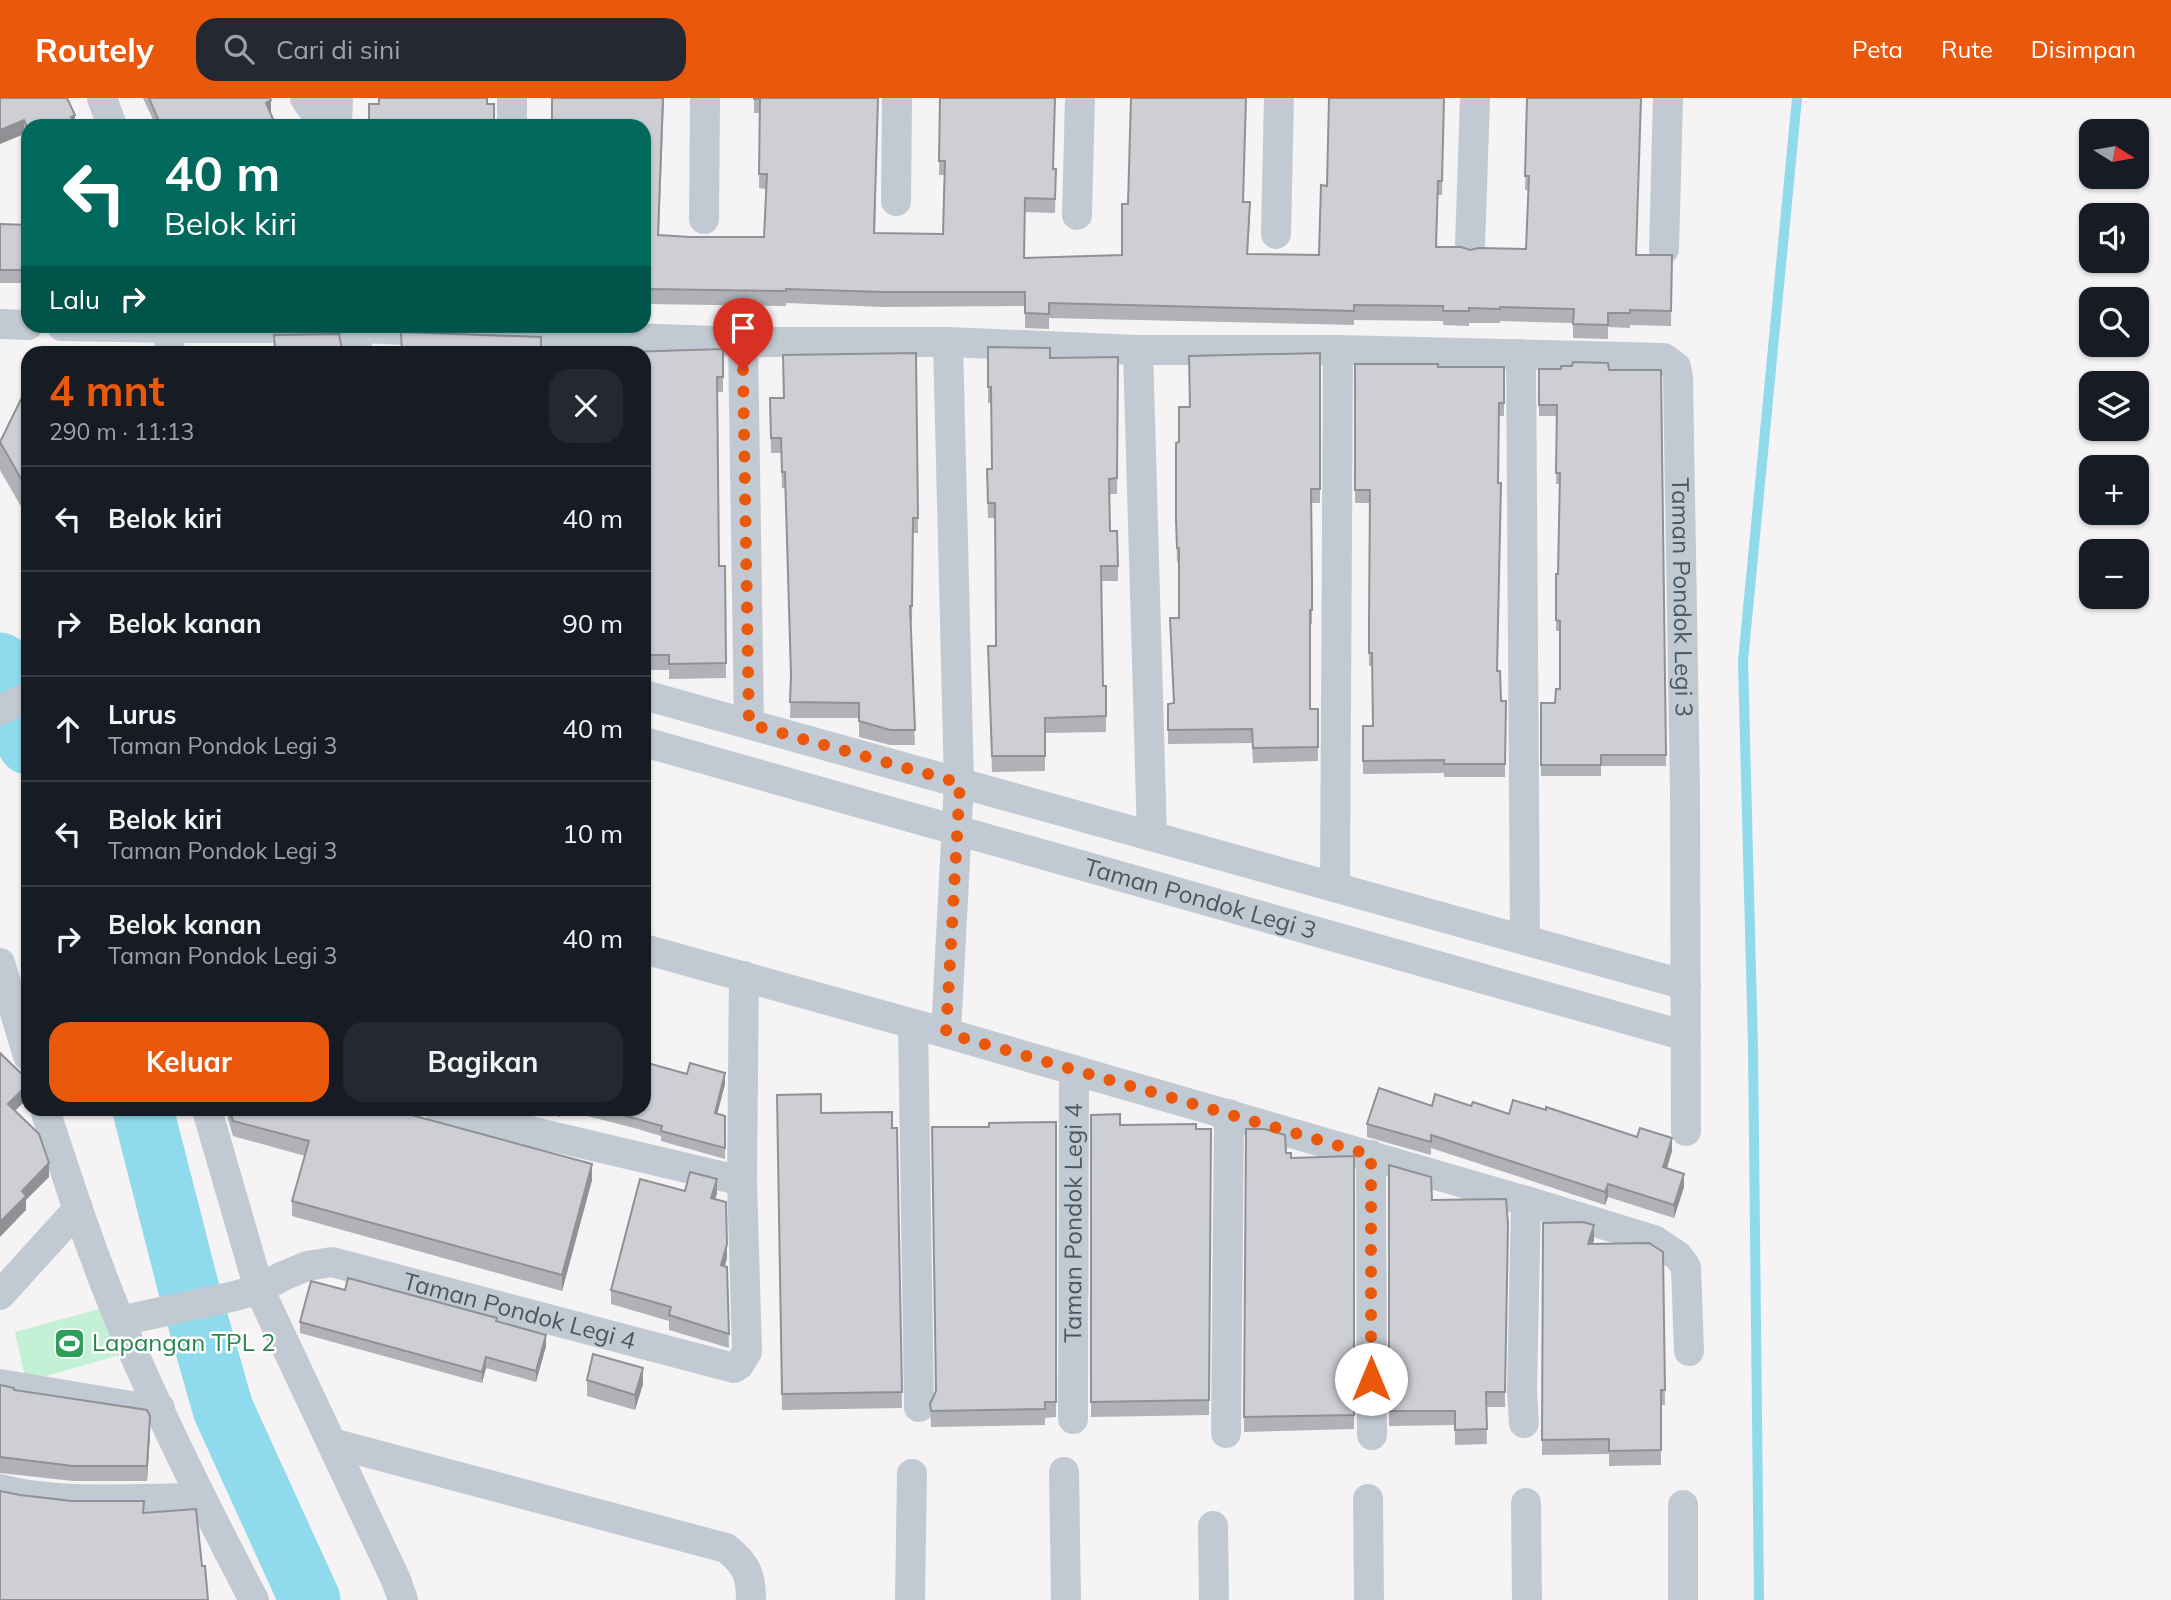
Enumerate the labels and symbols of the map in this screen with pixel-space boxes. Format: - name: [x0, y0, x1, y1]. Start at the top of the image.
- north arrow: [2079, 119, 2149, 189]
- pin: [713, 298, 773, 370]
- street label: Taman Pondok Legi 3: [1666, 477, 1700, 717]
- street label: Taman Pondok Legi 3: [1081, 851, 1320, 945]
- street label: Taman Pondok Legi 4: [1057, 1103, 1088, 1343]
- street label: Taman Pondok Legi 4: [400, 1265, 639, 1355]
- sports icon: Lapangan TPL 2: [52, 1326, 86, 1360]
- place label: Lapangan TPL 2: [92, 1327, 275, 1357]
- position arrow: [1334, 1342, 1408, 1416]

